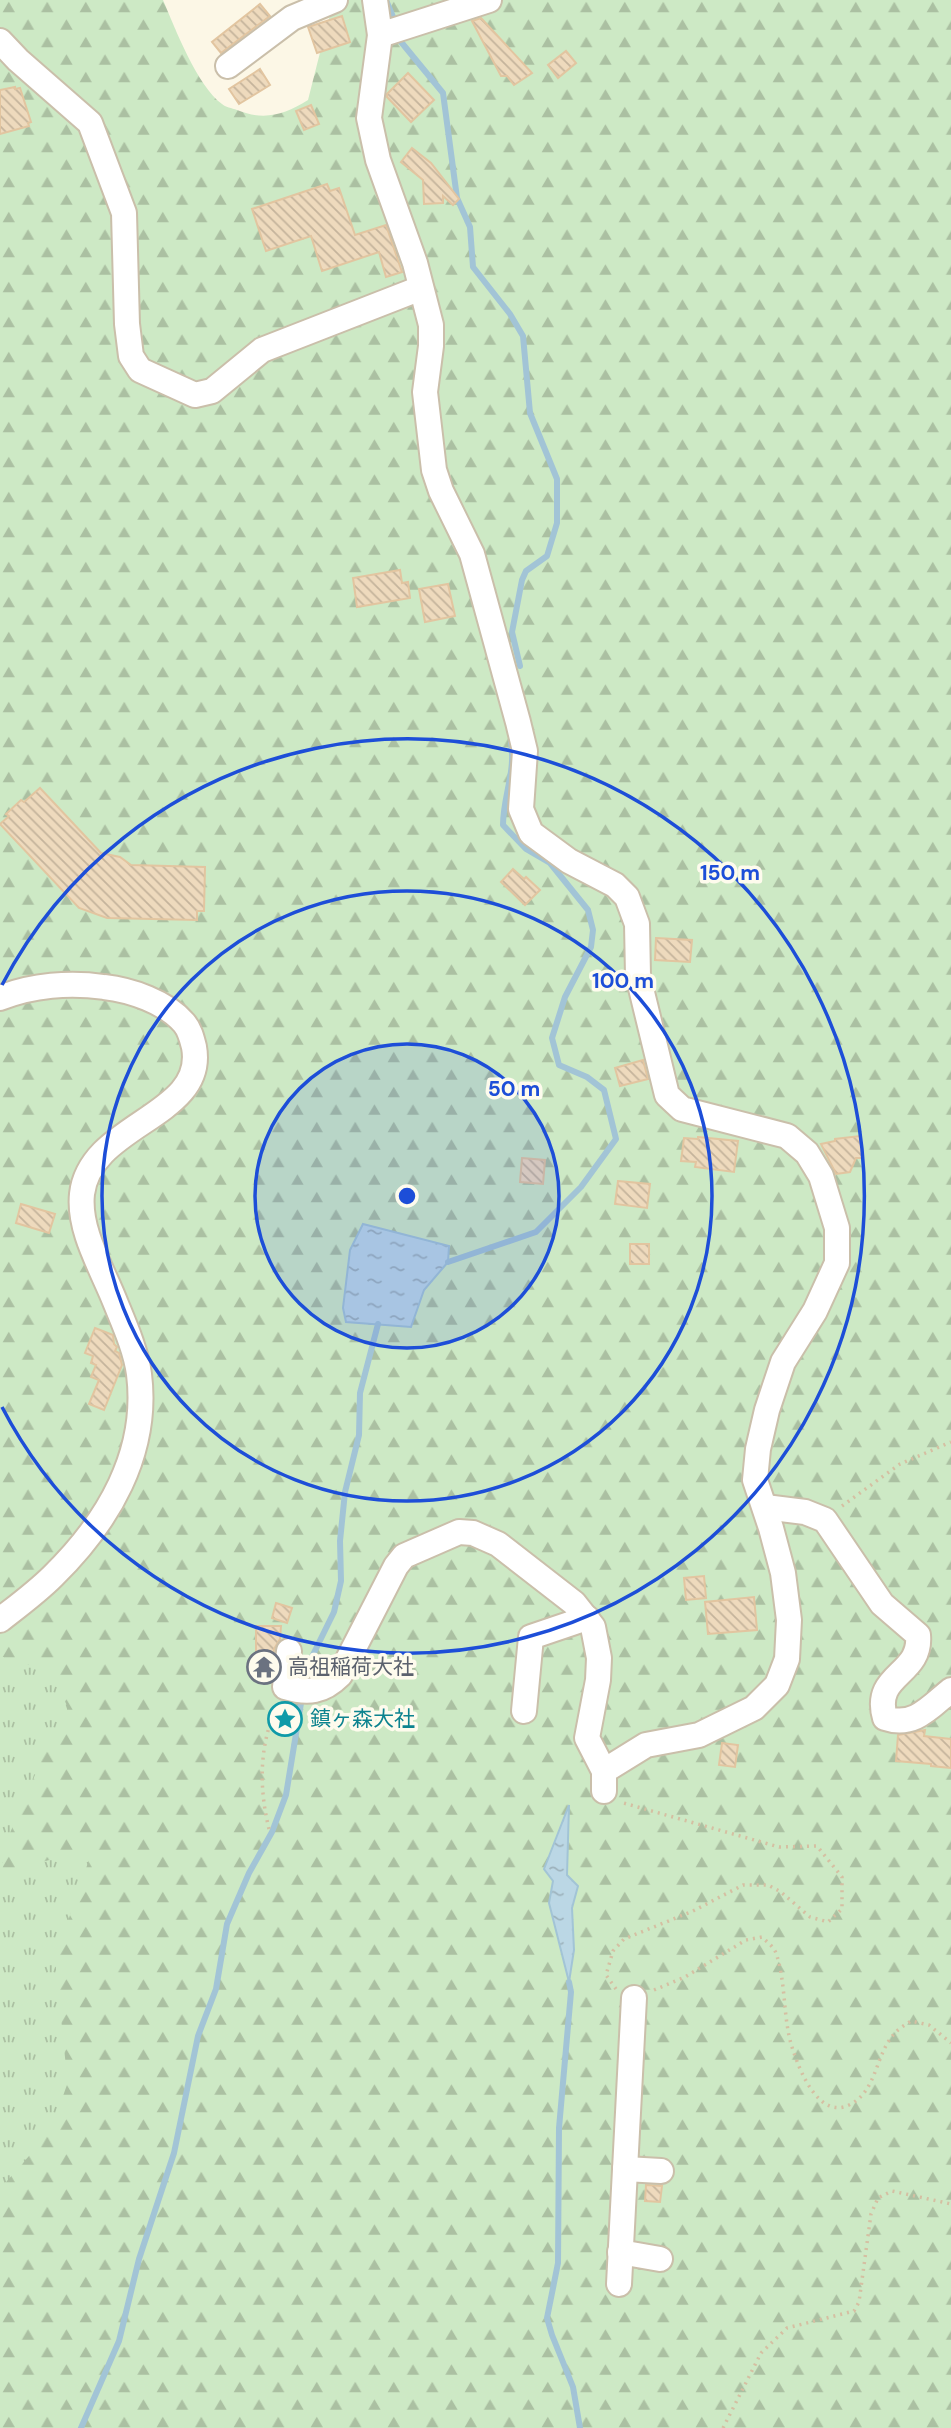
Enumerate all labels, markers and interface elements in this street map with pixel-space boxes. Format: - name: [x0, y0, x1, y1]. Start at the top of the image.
- text: 150 m: [700, 859, 760, 887]
- text: 100 m: [592, 967, 654, 995]
- text: 50 m: [488, 1075, 540, 1103]
- centre of rings: [395, 1184, 419, 1208]
- temple icon: 高祖稲荷大社: [245, 1648, 283, 1686]
- place label: 高祖稲荷大社: [288, 1653, 414, 1681]
- place icon: 鎮ヶ森大社: [266, 1700, 304, 1738]
- place label: 鎮ヶ森大社: [310, 1705, 415, 1733]

